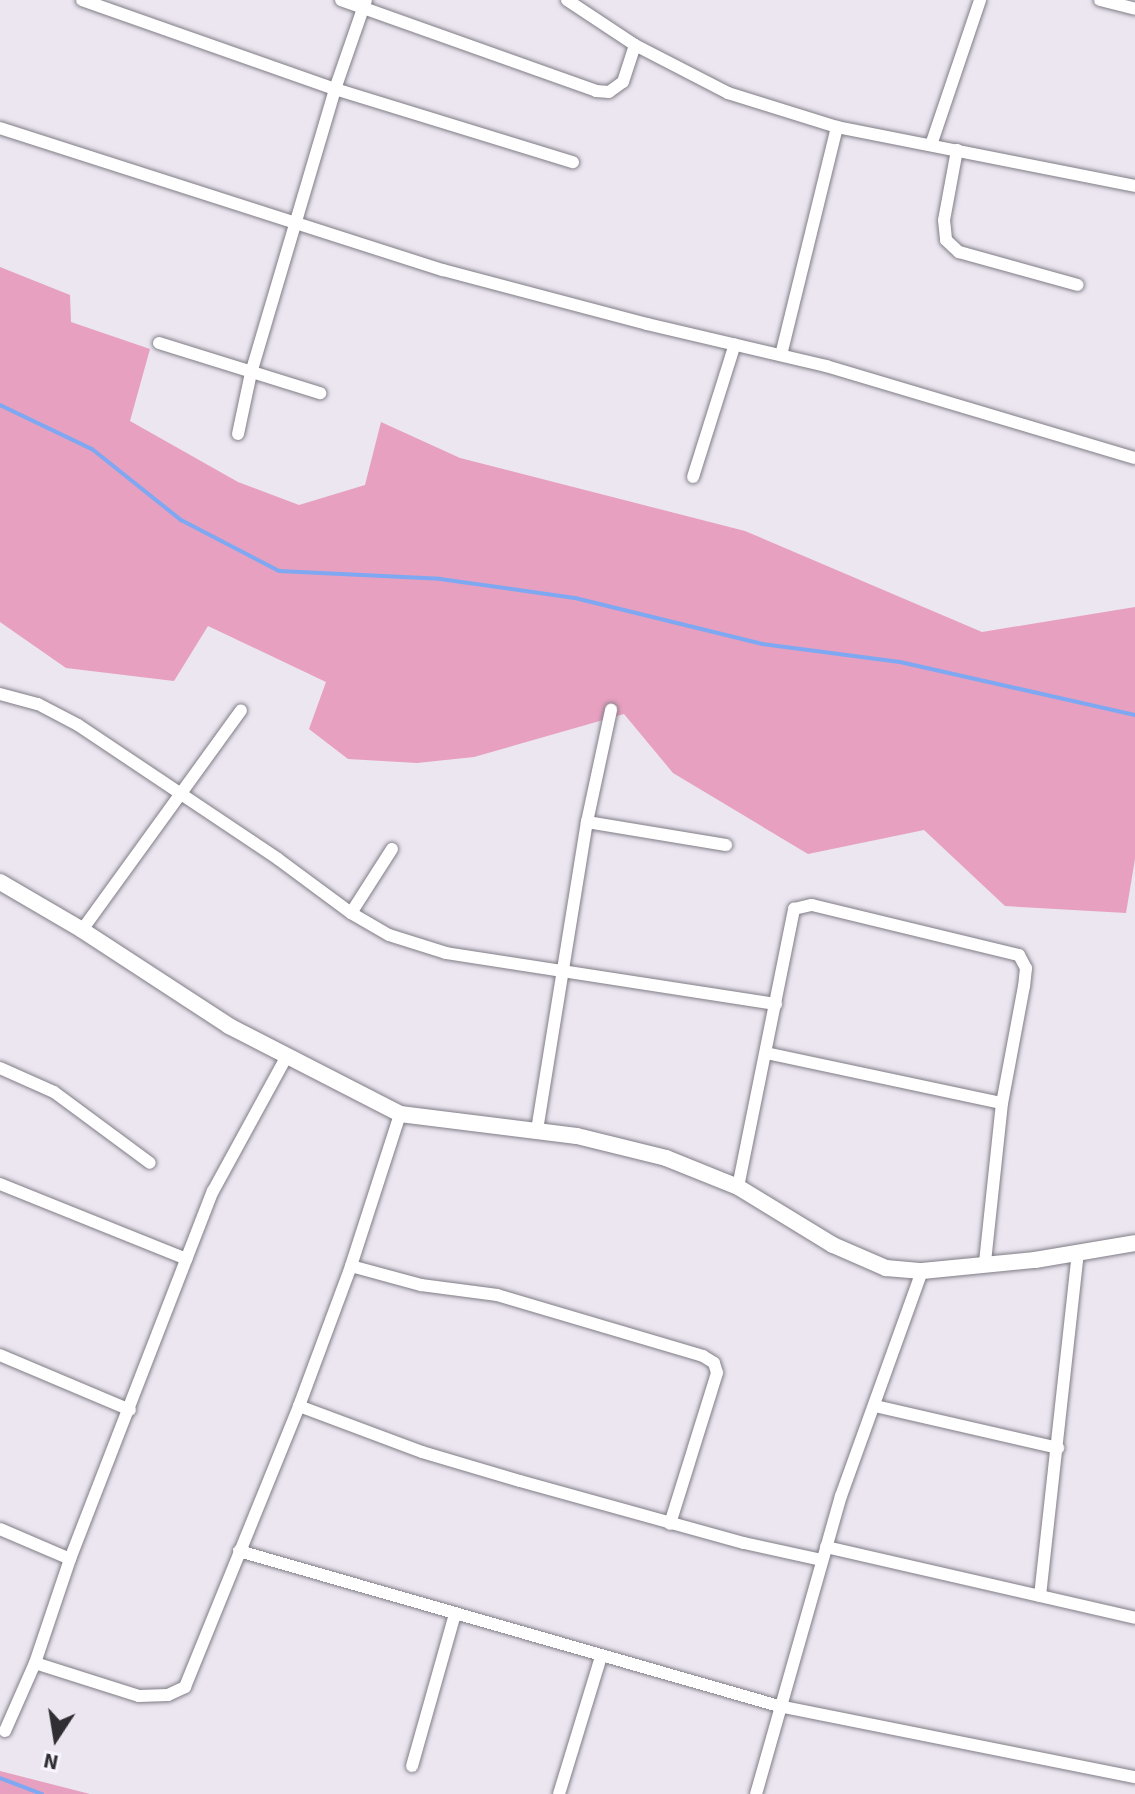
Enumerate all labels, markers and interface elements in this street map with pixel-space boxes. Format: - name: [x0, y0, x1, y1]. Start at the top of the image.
- north arrow: [16, 1698, 96, 1778]
- text: N: [41, 1744, 62, 1779]

